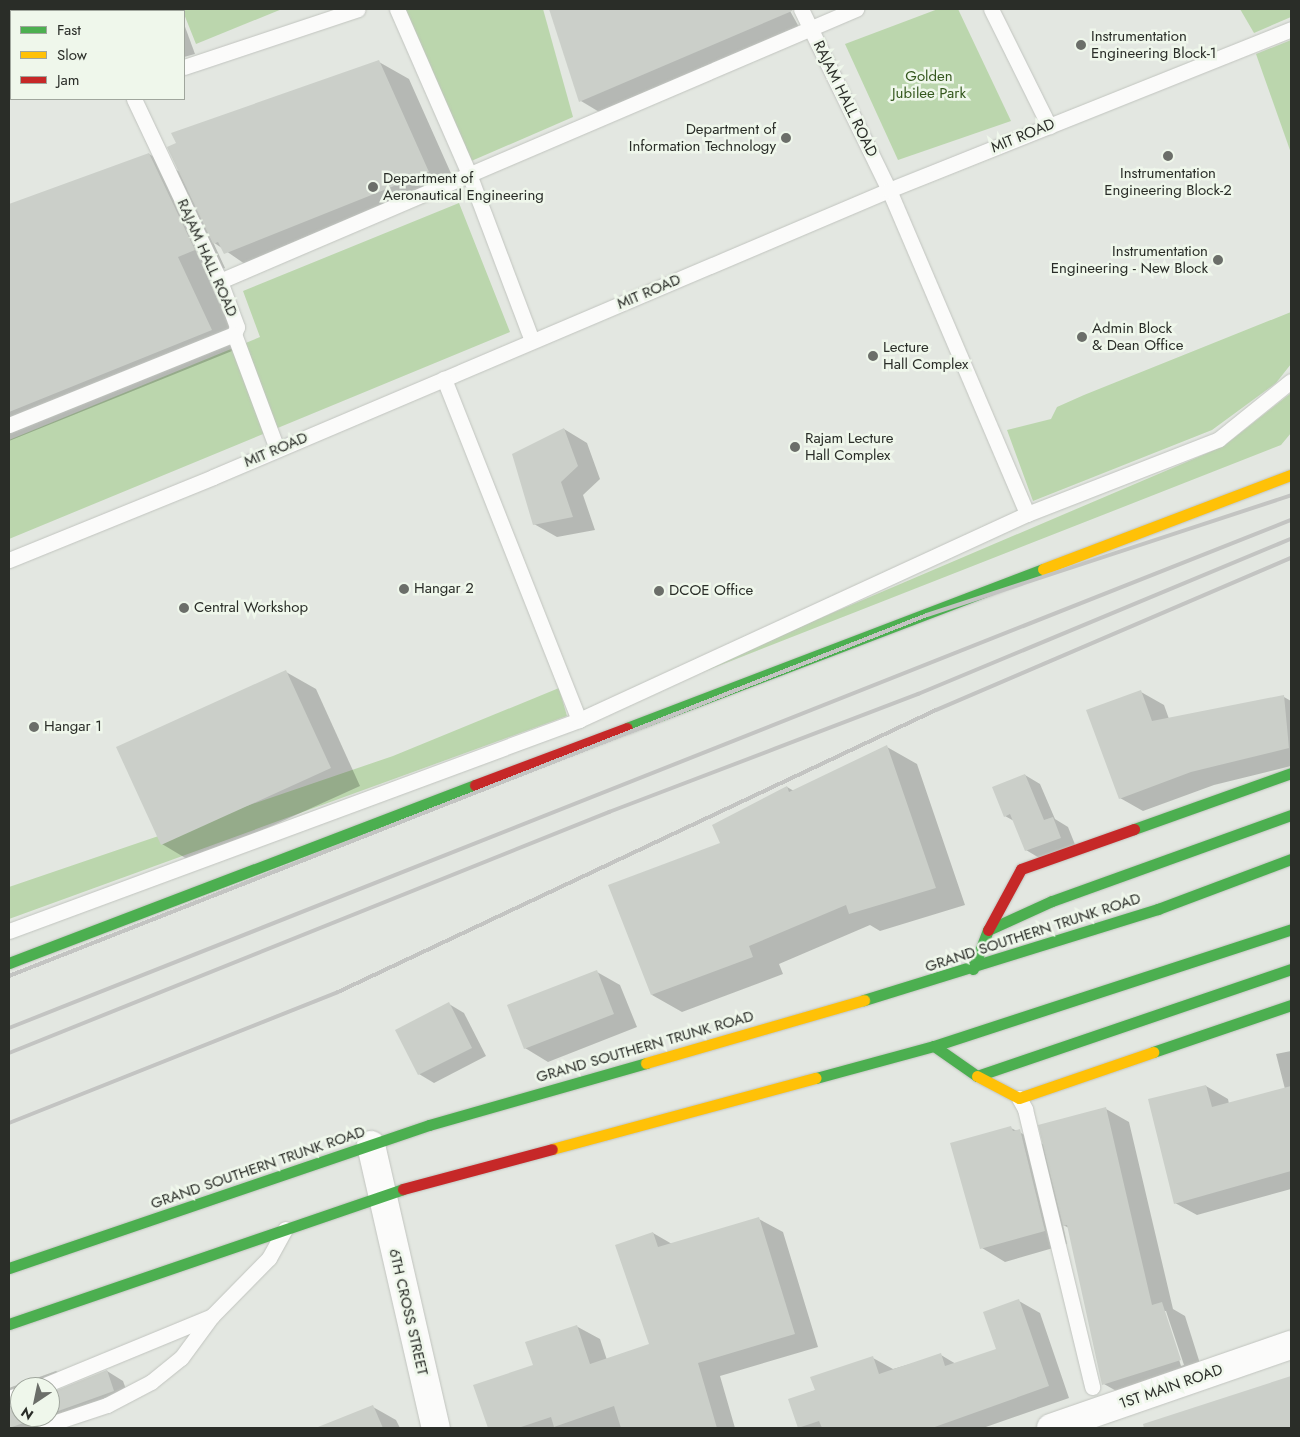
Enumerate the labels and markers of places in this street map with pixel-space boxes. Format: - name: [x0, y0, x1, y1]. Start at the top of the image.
- place label: Instrumentation Engineering Block-1: [1091, 27, 1217, 62]
- marker: Instrumentation Engineering Block-1: [1075, 39, 1087, 51]
- place label: Department of Information Technology: [629, 120, 776, 155]
- marker: Department of Information Technology: [780, 132, 792, 144]
- marker: Instrumentation Engineering Block-2: [1162, 150, 1174, 162]
- place label: Instrumentation Engineering Block-2: [1104, 164, 1232, 199]
- place label: Department of Aeronautical Engineering: [383, 169, 544, 204]
- marker: Department of Aeronautical Engineering: [367, 181, 379, 193]
- place label: Instrumentation Engineering - New Block: [1051, 242, 1208, 277]
- marker: Instrumentation Engineering - New Block: [1212, 254, 1224, 266]
- place label: Admin Block & Dean Office: [1092, 319, 1183, 354]
- marker: Admin Block & Dean Office: [1076, 331, 1088, 343]
- place label: Lecture Hall Complex: [883, 338, 968, 373]
- marker: Lecture Hall Complex: [867, 350, 879, 362]
- place label: Rajam Lecture Hall Complex: [805, 429, 894, 464]
- marker: Rajam Lecture Hall Complex: [789, 441, 801, 453]
- place label: Hangar 2: [414, 580, 474, 598]
- place label: DCOE Office: [669, 582, 753, 600]
- marker: Hangar 2: [398, 583, 410, 595]
- marker: DCOE Office: [653, 585, 665, 597]
- place label: Central Workshop: [194, 599, 308, 617]
- marker: Central Workshop: [178, 602, 190, 614]
- place label: Hangar 1: [44, 718, 102, 736]
- marker: Hangar 1: [28, 721, 40, 733]

